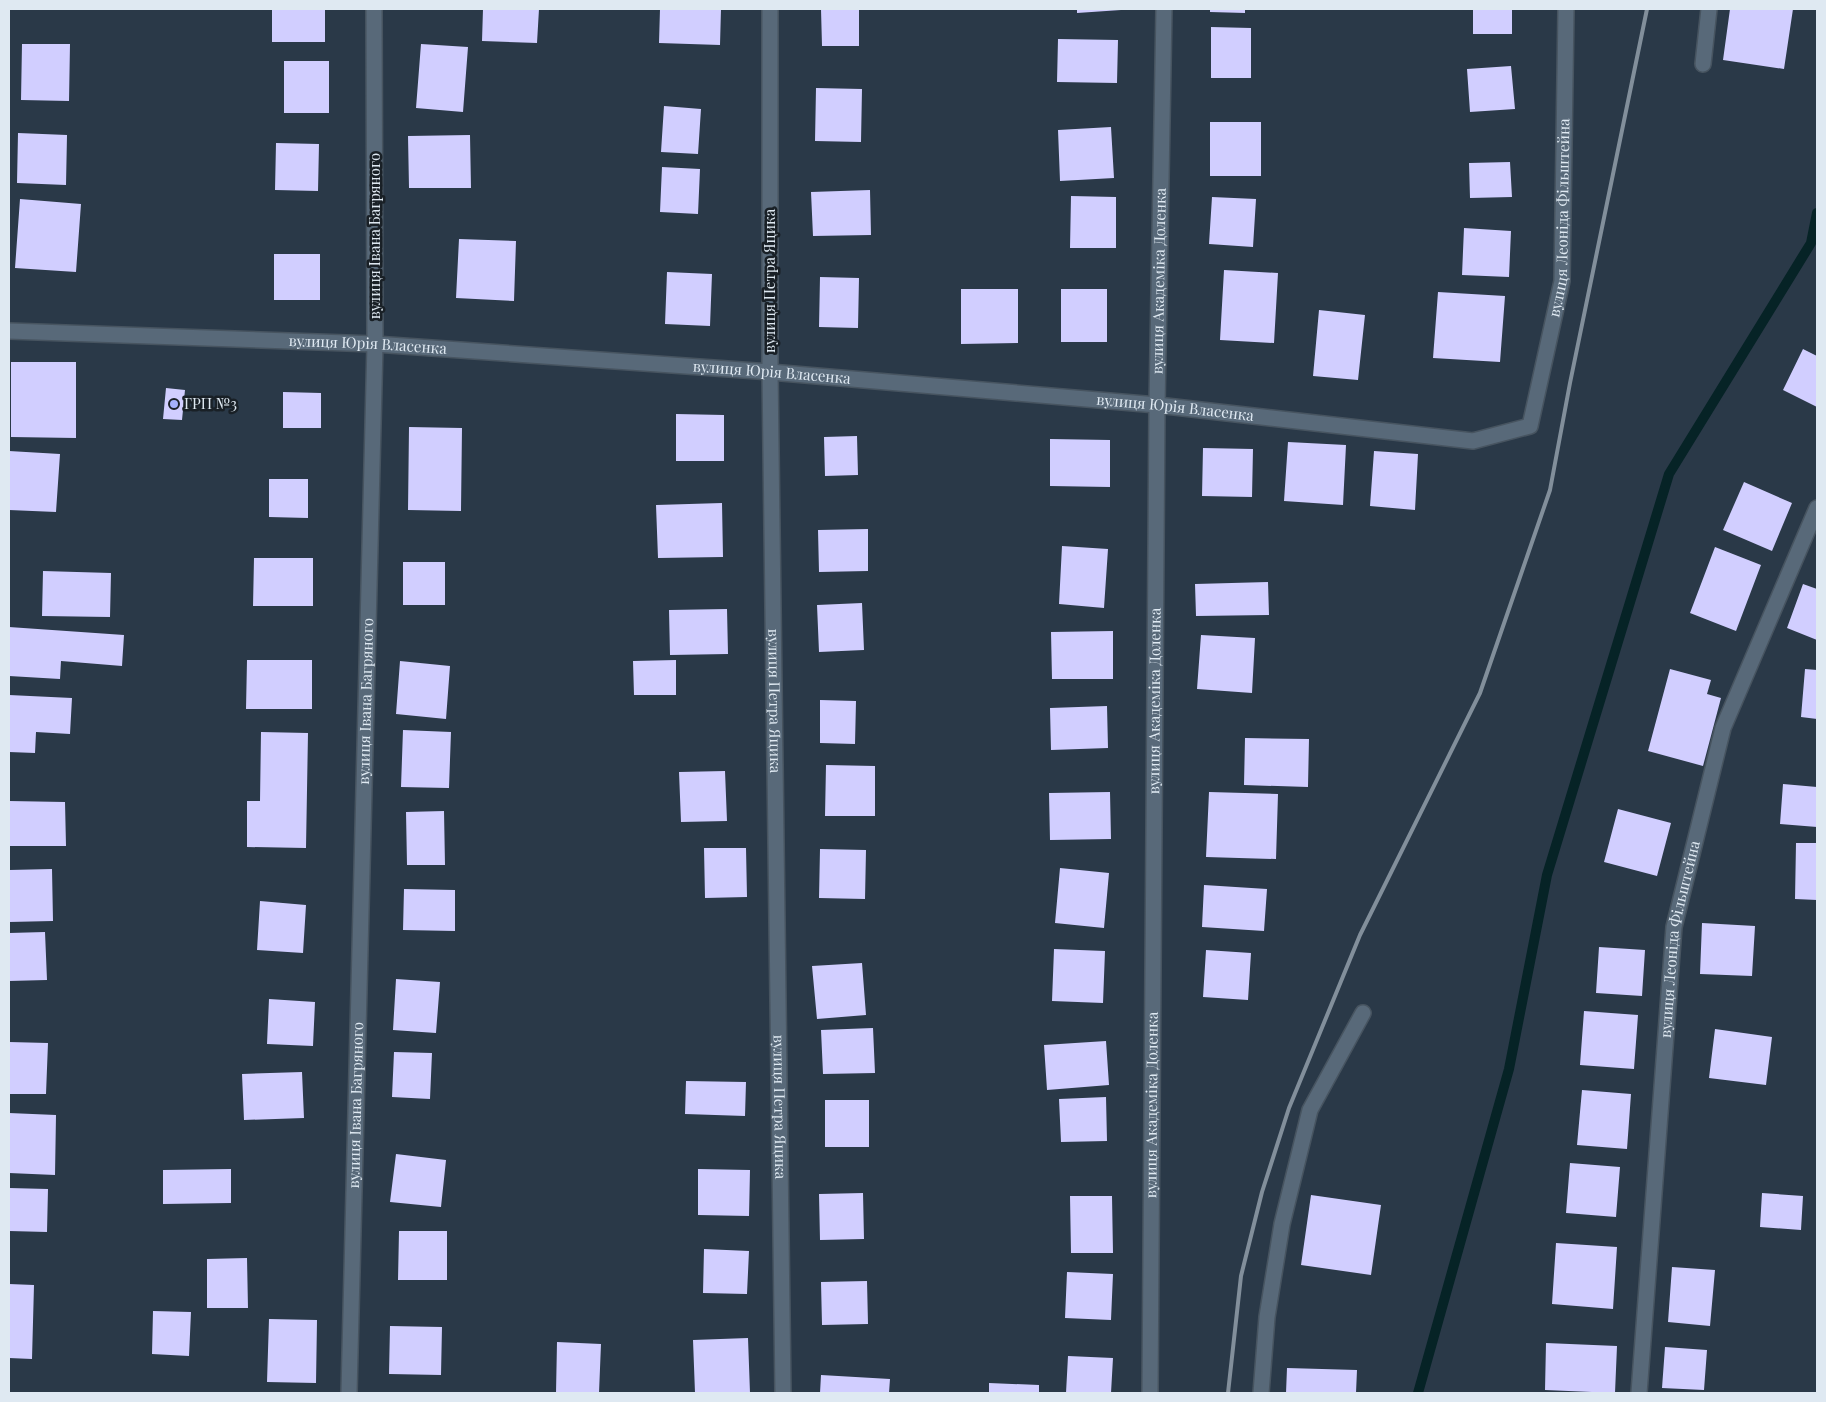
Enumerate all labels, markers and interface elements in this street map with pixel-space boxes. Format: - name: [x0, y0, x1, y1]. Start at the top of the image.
- street label: вулиця Леоніда Фільштейна: [1543, 118, 1573, 319]
- street label: вулиця Івана Багряного: [364, 153, 384, 319]
- street label: вулиця Академіка Доленка: [1147, 187, 1170, 374]
- street label: вулиця Петра Яцика: [759, 208, 779, 353]
- street label: вулиця Юрія Власенка: [288, 330, 448, 358]
- street label: вулиця Юрія Власенка: [692, 356, 852, 388]
- street label: вулиця Юрія Власенка: [1096, 389, 1256, 425]
- place label: ГРП №3: [184, 393, 237, 413]
- marker: ГРП №3: [168, 398, 180, 410]
- street label: вулиця Академіка Доленка: [1143, 607, 1165, 794]
- street label: вулиця Івана Багряного: [353, 618, 377, 785]
- street label: вулиця Петра Яцика: [764, 629, 786, 774]
- street label: вулиця Леоніда Фільштейна: [1655, 838, 1704, 1038]
- street label: вулиця Академіка Доленка: [1140, 1011, 1162, 1198]
- street label: вулиця Івана Багряного: [343, 1022, 367, 1189]
- street label: вулиця Петра Яцика: [769, 1035, 791, 1180]

